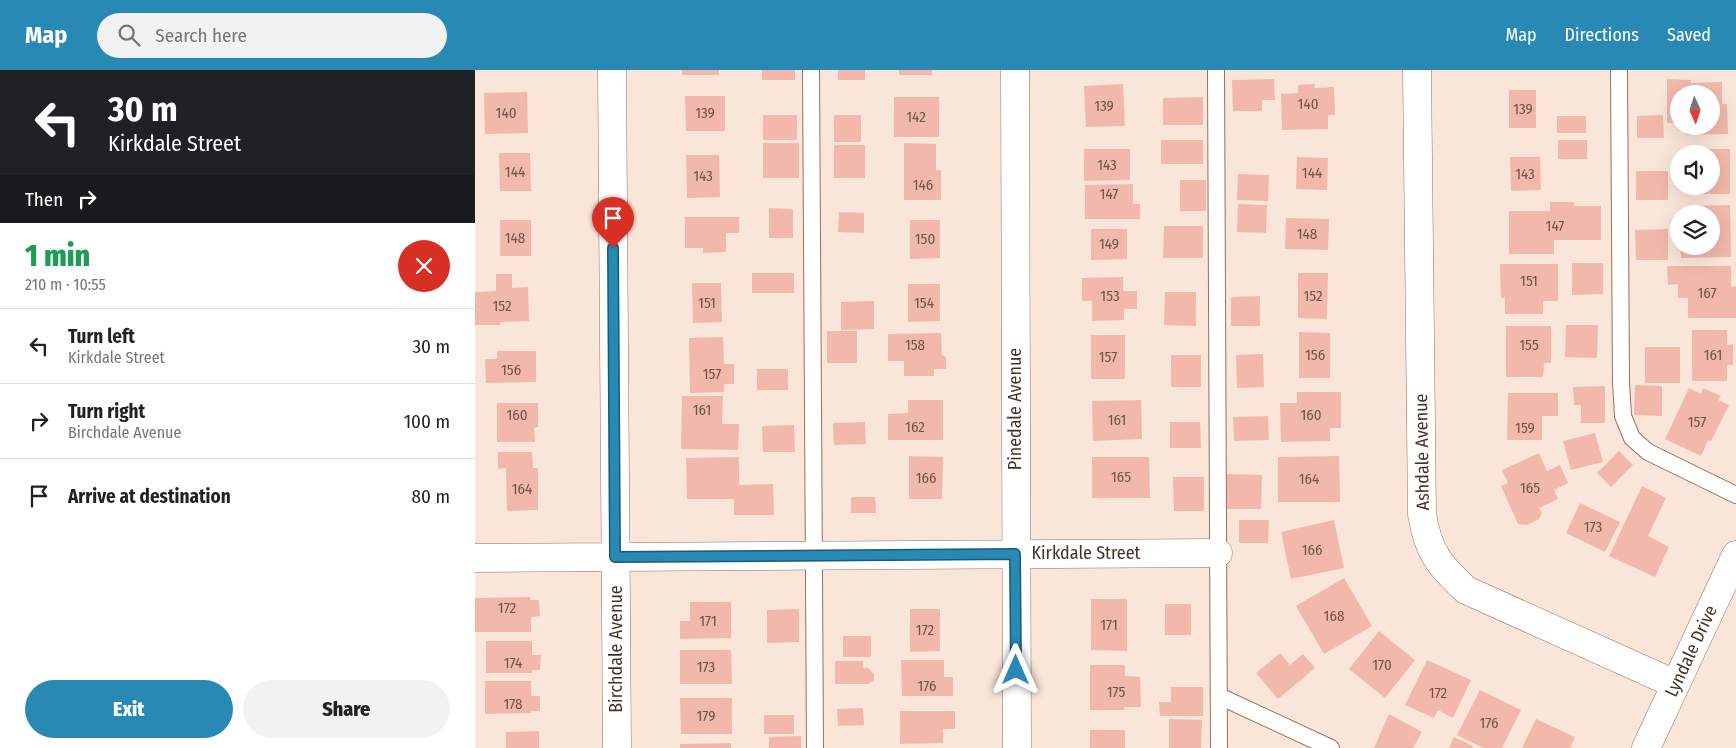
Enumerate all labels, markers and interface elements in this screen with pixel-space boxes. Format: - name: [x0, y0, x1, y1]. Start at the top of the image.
- search box: [97, 13, 447, 58]
- text: Map: [25, 21, 67, 49]
- icon: search: [115, 21, 143, 49]
- text: Search here: [155, 24, 247, 47]
- text: Map: [1505, 24, 1537, 46]
- text: Directions: [1565, 24, 1639, 46]
- text: Saved: [1667, 24, 1711, 46]
- north arrow: [1670, 85, 1720, 135]
- map controls: [1670, 85, 1720, 255]
- text: 30 m: [108, 88, 178, 130]
- icon: left: [25, 90, 90, 155]
- house number: 140: [1298, 95, 1318, 113]
- house number: 139: [1094, 97, 1114, 115]
- house number: 139: [1513, 100, 1533, 118]
- house number: 140: [496, 104, 516, 122]
- house number: 139: [695, 104, 715, 122]
- house number: 142: [906, 108, 926, 126]
- text: Kirkdale Street: [108, 130, 241, 157]
- button: sound: [1670, 145, 1720, 195]
- house number: 143: [1097, 156, 1117, 174]
- house number: 144: [505, 163, 525, 181]
- house number: 144: [1302, 164, 1322, 182]
- house number: 143: [1515, 165, 1535, 183]
- house number: 143: [693, 167, 713, 185]
- house number: 146: [913, 176, 933, 194]
- icon: right: [73, 185, 101, 213]
- house number: 147: [1100, 185, 1118, 203]
- text: Then: [25, 188, 63, 211]
- pin: [592, 197, 634, 248]
- icon: arrive: [599, 204, 627, 232]
- button: layers: [1670, 205, 1720, 255]
- house number: 147: [1546, 217, 1564, 235]
- house number: 148: [1297, 225, 1317, 243]
- house number: 148: [505, 229, 525, 247]
- house number: 150: [915, 230, 935, 248]
- house number: 149: [1099, 235, 1119, 253]
- text: 1 min: [25, 238, 90, 274]
- button: close: [398, 240, 450, 292]
- house number: 151: [1520, 272, 1538, 290]
- text: 210 m · 10:55: [25, 275, 106, 294]
- house number: 167: [1697, 284, 1717, 302]
- house number: 153: [1100, 287, 1120, 305]
- house number: 152: [1303, 287, 1323, 305]
- house number: 151: [698, 294, 716, 312]
- house number: 154: [914, 294, 934, 312]
- house number: 152: [492, 297, 512, 315]
- text: Turn left: [68, 325, 135, 348]
- icon: left: [25, 332, 53, 360]
- text: 30 m: [412, 335, 450, 358]
- house number: 158: [905, 336, 925, 354]
- house number: 155: [1519, 336, 1539, 354]
- house number: 156: [1305, 346, 1325, 364]
- house number: 161: [1704, 346, 1722, 364]
- text: Kirkdale Street: [68, 348, 165, 367]
- street label: Pinedale Avenue: [1004, 348, 1026, 470]
- house number: 157: [1099, 348, 1117, 366]
- house number: 156: [501, 361, 521, 379]
- house number: 157: [703, 365, 721, 383]
- street label: Ashdale Avenue: [1410, 393, 1434, 511]
- text: Turn right: [68, 400, 145, 423]
- house number: 161: [693, 401, 711, 419]
- house number: 160: [506, 406, 528, 424]
- house number: 160: [1300, 406, 1322, 424]
- icon: right: [25, 407, 53, 435]
- text: 100 m: [404, 410, 450, 433]
- house number: 161: [1108, 411, 1126, 429]
- house number: 157: [1688, 413, 1706, 431]
- house number: 162: [905, 418, 925, 436]
- house number: 159: [1515, 419, 1535, 437]
- text: Birchdale Avenue: [68, 423, 181, 442]
- house number: 165: [1111, 468, 1131, 486]
- house number: 166: [916, 469, 936, 487]
- house number: 164: [1299, 470, 1319, 488]
- house number: 165: [1520, 479, 1540, 497]
- house number: 164: [512, 480, 532, 498]
- icon: arrive: [25, 482, 53, 510]
- text: Arrive at destination: [68, 485, 231, 508]
- text: 80 m: [412, 485, 450, 508]
- house number: 173: [1584, 518, 1603, 536]
- house number: 166: [1302, 541, 1322, 559]
- street label: Kirkdale Street: [1032, 542, 1141, 564]
- street label: Birchdale Avenue: [605, 585, 627, 713]
- house number: 172: [498, 599, 517, 617]
- street label: Lyndale Drive: [1660, 602, 1722, 700]
- house number: 168: [1324, 607, 1344, 625]
- house number: 171: [699, 612, 717, 630]
- house number: 171: [1100, 616, 1118, 634]
- house number: 172: [916, 621, 935, 639]
- position arrow: [989, 643, 1041, 695]
- house number: 174: [504, 654, 522, 672]
- house number: 170: [1372, 656, 1392, 674]
- house number: 173: [697, 658, 716, 676]
- house number: 176: [917, 677, 937, 695]
- button: Exit: [25, 680, 233, 738]
- button: Share: [243, 680, 450, 738]
- house number: 175: [1107, 683, 1125, 701]
- house number: 172: [1429, 684, 1448, 702]
- house number: 178: [503, 695, 523, 713]
- house number: 179: [697, 707, 716, 725]
- house number: 176: [1479, 714, 1499, 732]

